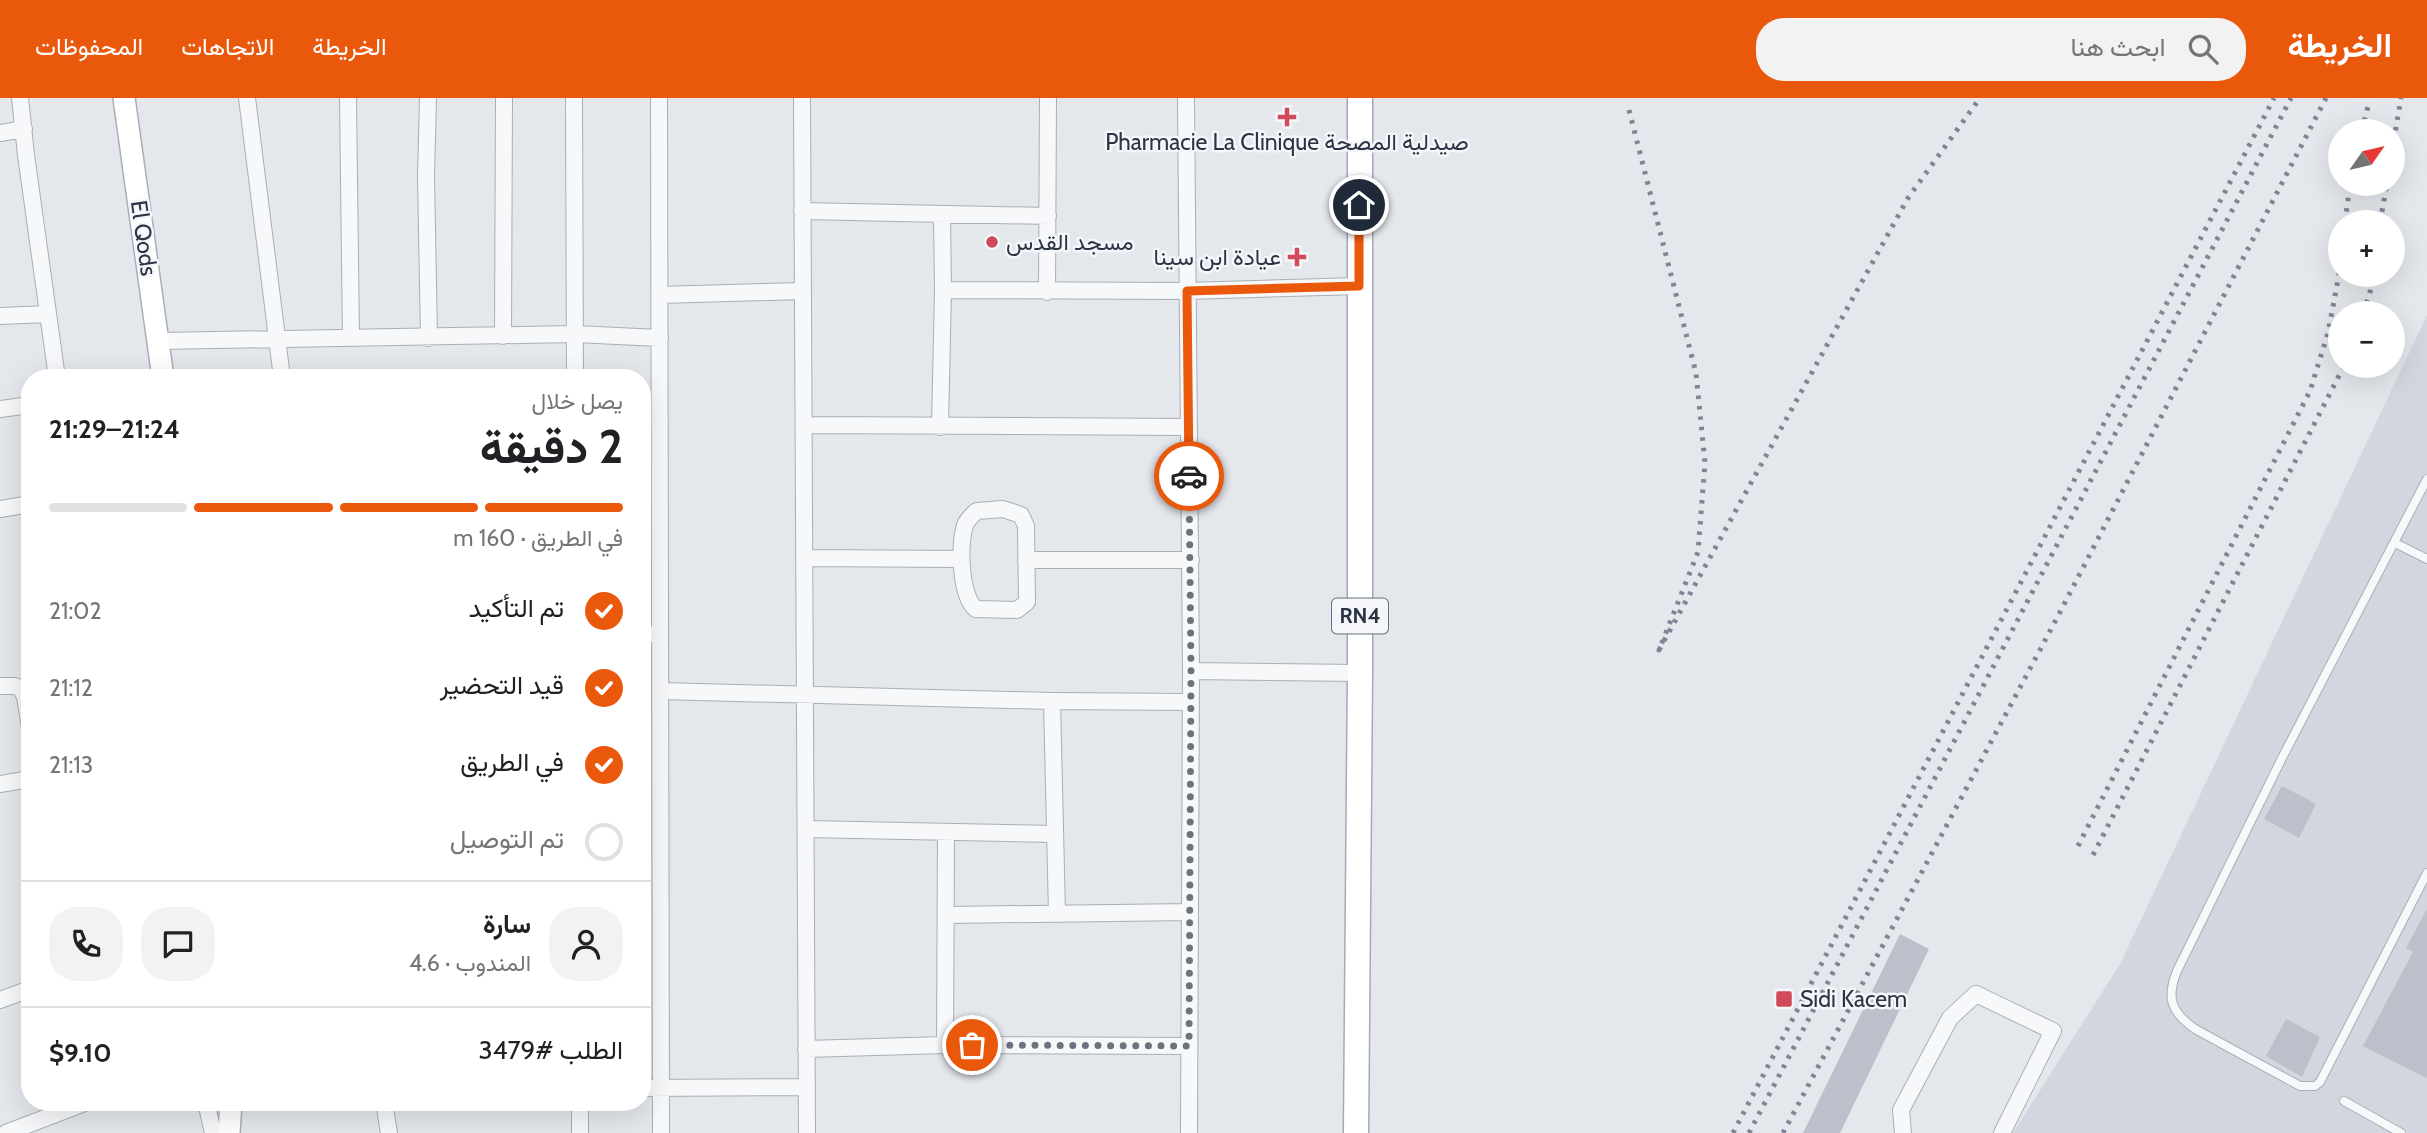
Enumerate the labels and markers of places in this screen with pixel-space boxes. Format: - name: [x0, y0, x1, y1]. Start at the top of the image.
- marker: Pharmacie La Clinique صيدلية المصحة: [1279, 109, 1295, 125]
- place label: Pharmacie La Clinique صيدلية المصحة: [1105, 128, 1469, 156]
- pin: [1329, 175, 1389, 235]
- place label: مسجد القدس: [1006, 228, 1134, 256]
- marker: مسجد القدس: [984, 234, 1000, 250]
- place label: عيادة ابن سينا: [1154, 243, 1281, 271]
- marker: عيادة ابن سينا: [1287, 247, 1307, 267]
- place label: Sidi Kacem: [1800, 985, 1907, 1013]
- marker: Sidi Kacem: [1774, 989, 1794, 1009]
- pin: [942, 1015, 1002, 1075]

